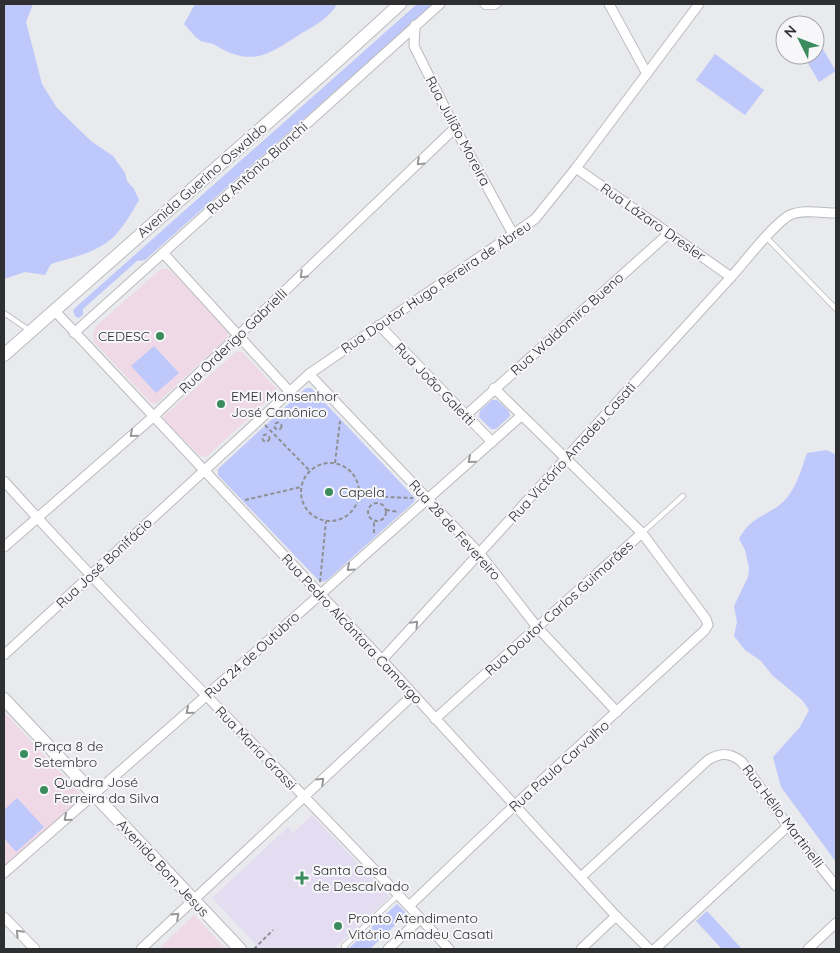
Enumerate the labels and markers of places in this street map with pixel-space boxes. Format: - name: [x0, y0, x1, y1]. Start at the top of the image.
- place label: CEDESC: [98, 327, 150, 345]
- marker: CEDESC: [154, 330, 166, 342]
- place label: EMEI Monsenhor José Canônico: [231, 387, 339, 421]
- marker: EMEI Monsenhor José Canônico: [215, 398, 227, 410]
- place label: Capela: [339, 483, 385, 501]
- marker: Capela: [323, 486, 335, 498]
- place label: Praça 8 de Setembro: [34, 737, 103, 771]
- marker: Praça 8 de Setembro: [18, 748, 30, 760]
- place label: Quadra José Ferreira da Silva: [54, 773, 159, 807]
- marker: Quadra José Ferreira da Silva: [38, 784, 50, 796]
- place label: Santa Casa de Descalvado: [313, 861, 409, 895]
- marker: Santa Casa de Descalvado: [295, 871, 309, 885]
- place label: Pronto Atendimento Vitório Amadeu Casati: [348, 909, 493, 943]
- marker: Pronto Atendimento Vitório Amadeu Casati: [332, 920, 344, 932]

